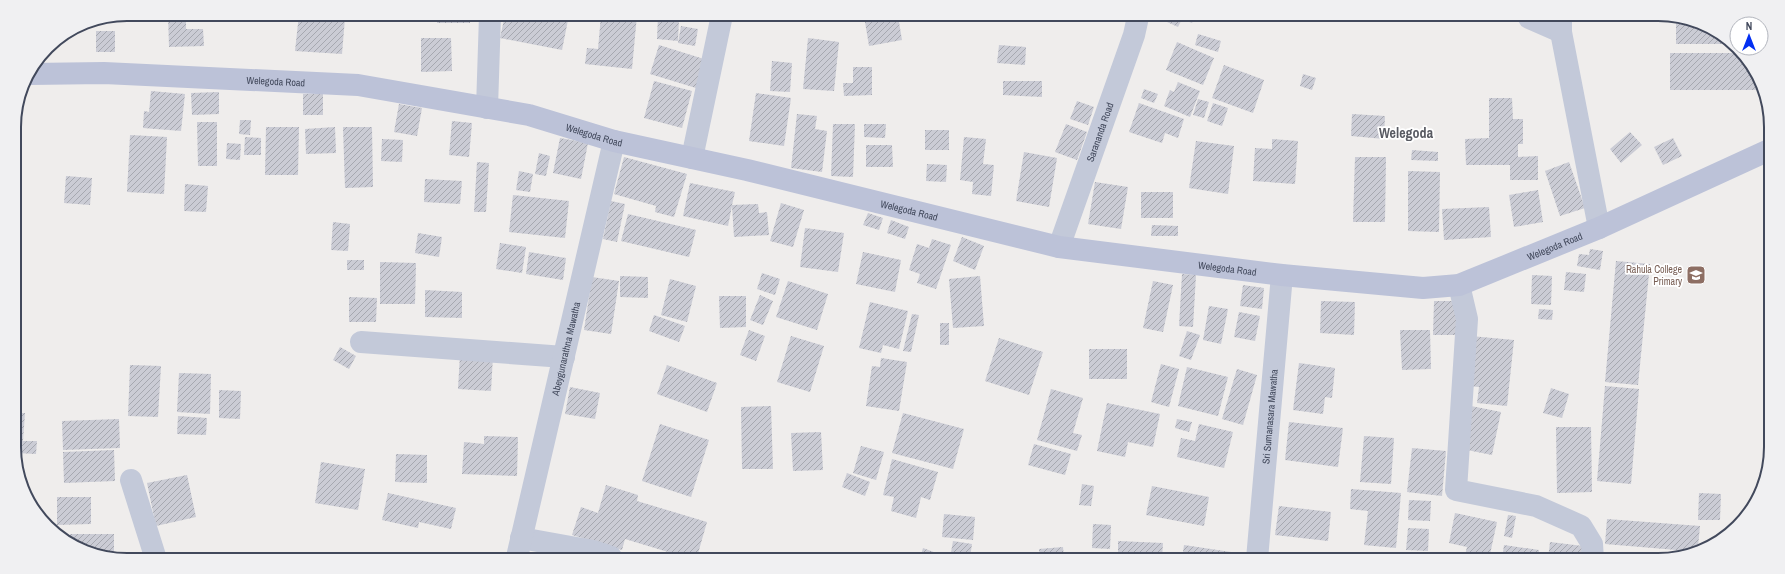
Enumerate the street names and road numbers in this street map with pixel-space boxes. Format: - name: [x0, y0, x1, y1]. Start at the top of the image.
- street label: Welegoda Road: [246, 73, 305, 89]
- street label: Sarananda Road: [1083, 101, 1116, 163]
- street label: Welegoda Road: [564, 120, 624, 149]
- street label: Welegoda Road: [879, 197, 939, 223]
- street label: Welegoda Road: [1525, 229, 1584, 263]
- street label: Welegoda Road: [1197, 258, 1257, 278]
- street label: Abeygunarathna Mawatha: [548, 300, 583, 398]
- street label: Sri Sumanasara Mawatha: [1259, 368, 1280, 464]

